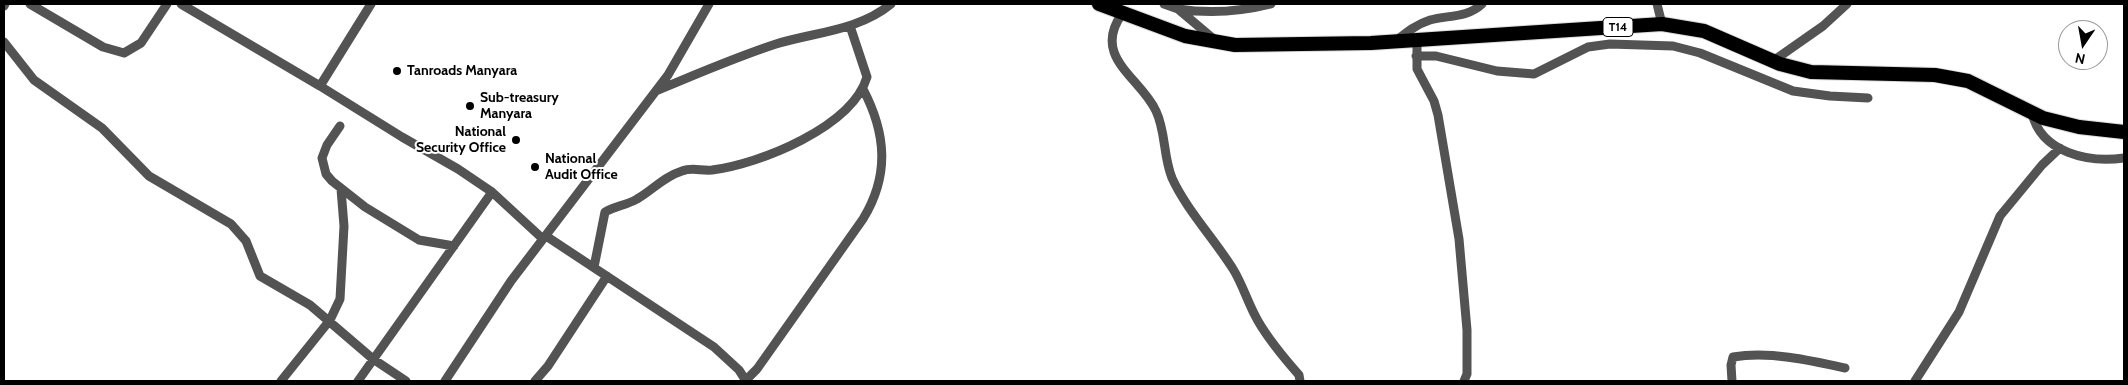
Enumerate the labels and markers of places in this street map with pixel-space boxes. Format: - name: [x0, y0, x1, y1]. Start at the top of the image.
- place label: Tanroads Manyara: [407, 63, 517, 79]
- marker: Tanroads Manyara: [391, 65, 403, 77]
- place label: Sub-treasury Manyara: [480, 90, 559, 122]
- marker: Sub-treasury Manyara: [464, 100, 476, 112]
- place label: National Security Office: [416, 124, 506, 156]
- marker: National Security Office: [510, 134, 522, 146]
- place label: National Audit Office: [545, 151, 618, 184]
- marker: National Audit Office: [529, 161, 541, 173]

